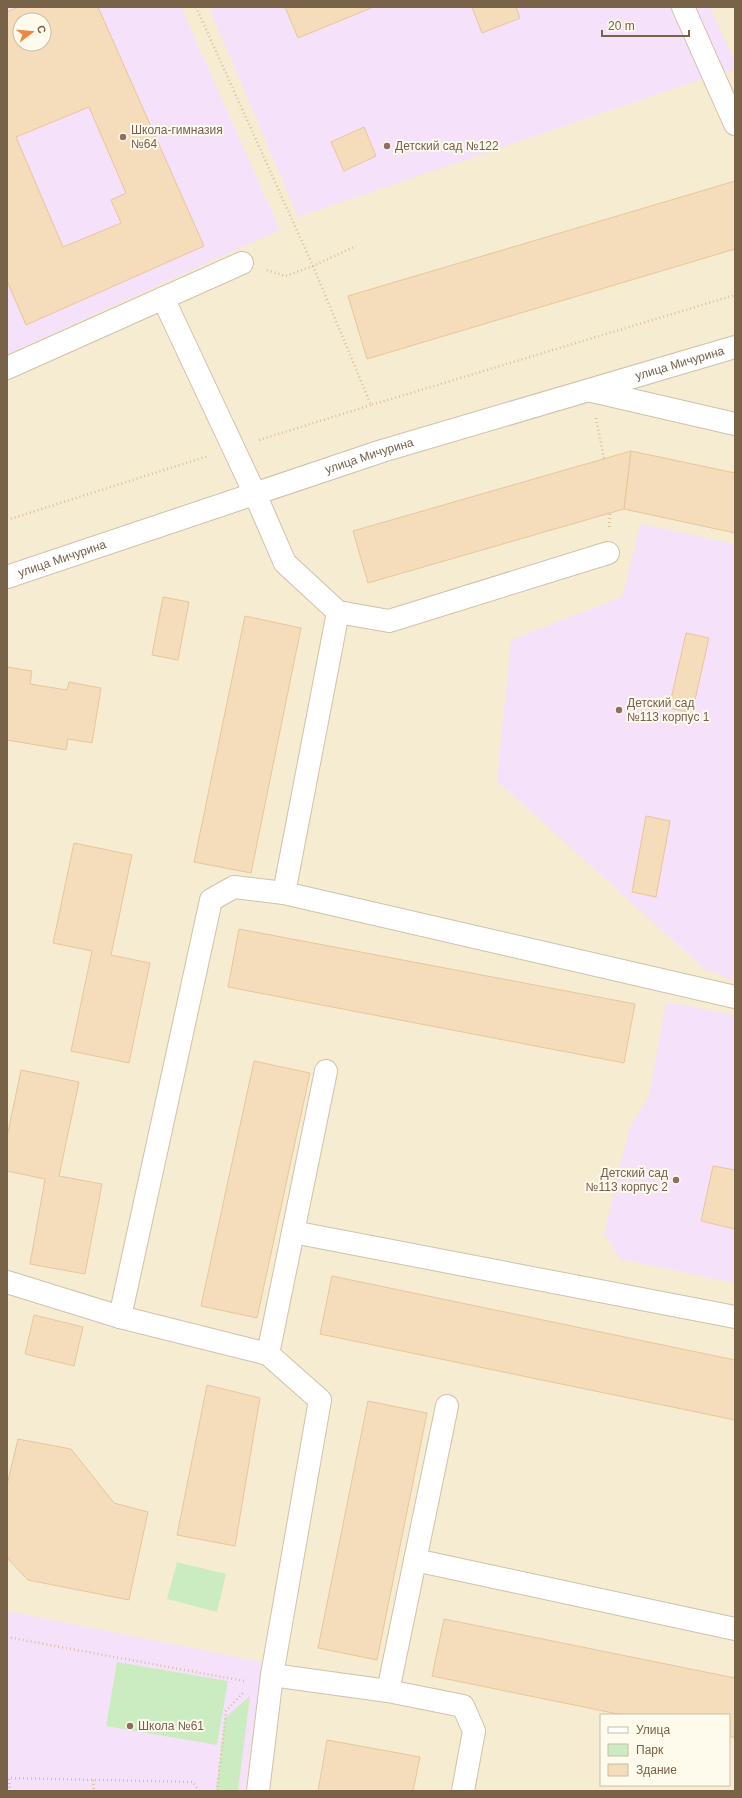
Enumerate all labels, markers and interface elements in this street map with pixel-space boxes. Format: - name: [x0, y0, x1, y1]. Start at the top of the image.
- north arrow: [12, 12, 52, 52]
- scale bar: [602, 12, 689, 38]
- text: 20 m: [608, 19, 635, 33]
- text: С: [35, 24, 48, 35]
- place label: Школа-гимназия №64: [131, 123, 223, 151]
- marker: Школа-гимназия №64: [118, 132, 128, 142]
- place label: Детский сад №122: [395, 139, 499, 153]
- marker: Детский сад №122: [382, 141, 392, 151]
- street label: улица Мичурина: [634, 343, 726, 383]
- street label: улица Мичурина: [323, 435, 415, 477]
- street label: улица Мичурина: [16, 537, 108, 580]
- place label: Детский сад №113 корпус 1: [627, 696, 710, 724]
- marker: Детский сад №113 корпус 1: [614, 705, 624, 715]
- place label: Детский сад №113 корпус 2: [586, 1166, 668, 1194]
- marker: Детский сад №113 корпус 2: [671, 1175, 681, 1185]
- legend: [600, 1714, 730, 1786]
- place label: Школа №61: [138, 1719, 204, 1733]
- marker: Школа №61: [125, 1721, 135, 1731]
- text: Улица: [636, 1723, 670, 1737]
- text: Парк: [636, 1743, 664, 1757]
- text: Здание: [636, 1763, 677, 1777]

